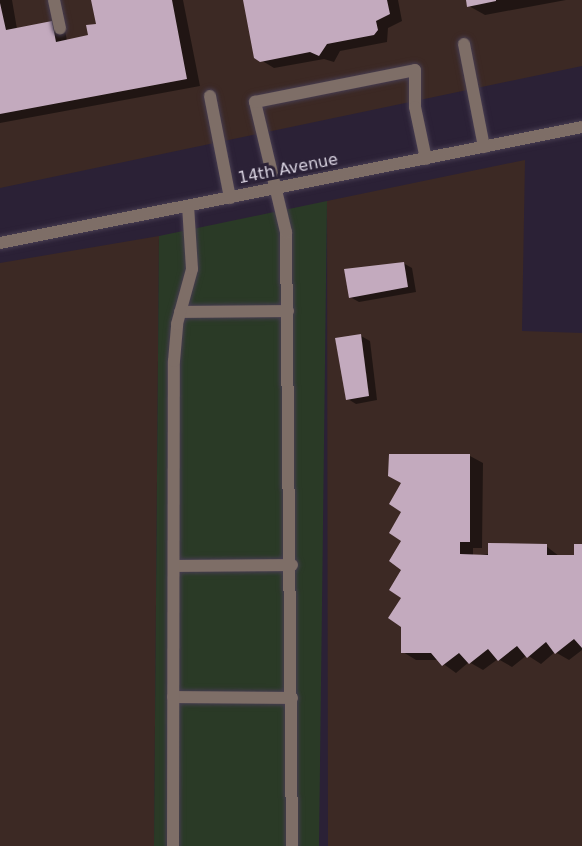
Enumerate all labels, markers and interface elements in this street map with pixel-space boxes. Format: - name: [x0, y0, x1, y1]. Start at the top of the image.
- street label: 14th Avenue: [236, 150, 340, 188]

